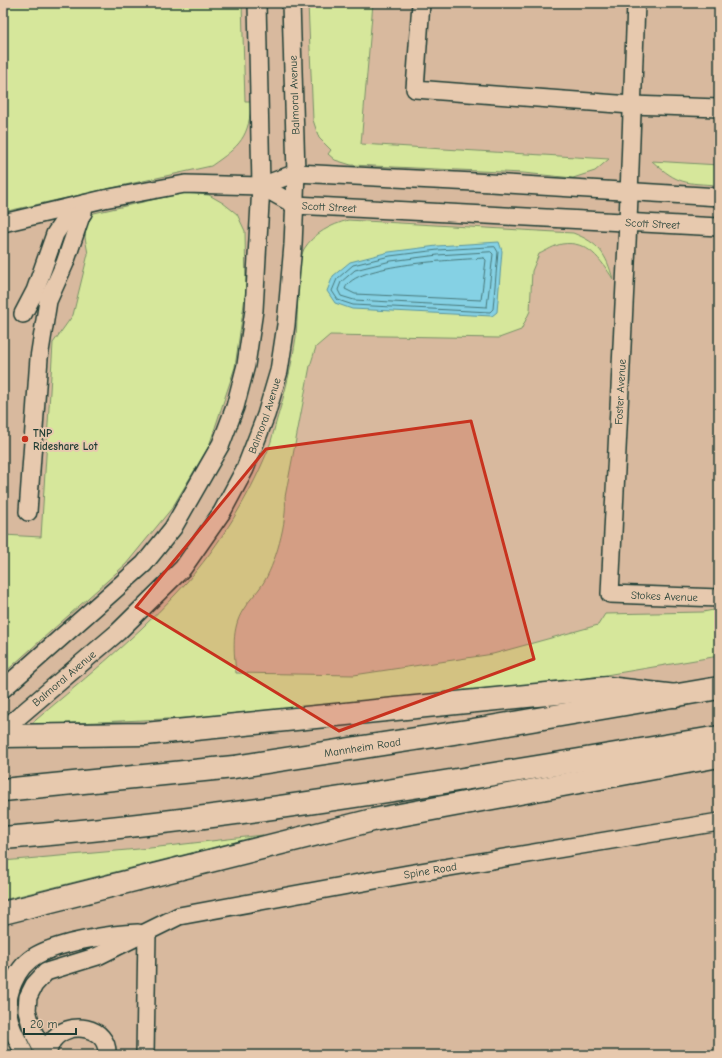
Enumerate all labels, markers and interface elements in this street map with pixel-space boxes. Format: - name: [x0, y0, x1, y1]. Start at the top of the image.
- street label: Balmoral Avenue: [287, 55, 302, 135]
- street label: Scott Street: [301, 199, 357, 215]
- street label: Scott Street: [625, 216, 681, 232]
- street label: Foster Avenue: [612, 358, 629, 425]
- street label: Balmoral Avenue: [246, 376, 284, 456]
- place label: TNP Rideshare Lot: [33, 427, 98, 453]
- marker: TNP Rideshare Lot: [20, 434, 30, 444]
- street label: Stokes Avenue: [631, 589, 699, 604]
- street label: Balmoral Avenue: [30, 647, 99, 709]
- street label: Mannheim Road: [323, 735, 402, 760]
- street label: Spine Road: [403, 860, 458, 882]
- scale bar: [24, 1010, 76, 1036]
- text: 20 m: [30, 1017, 58, 1031]

